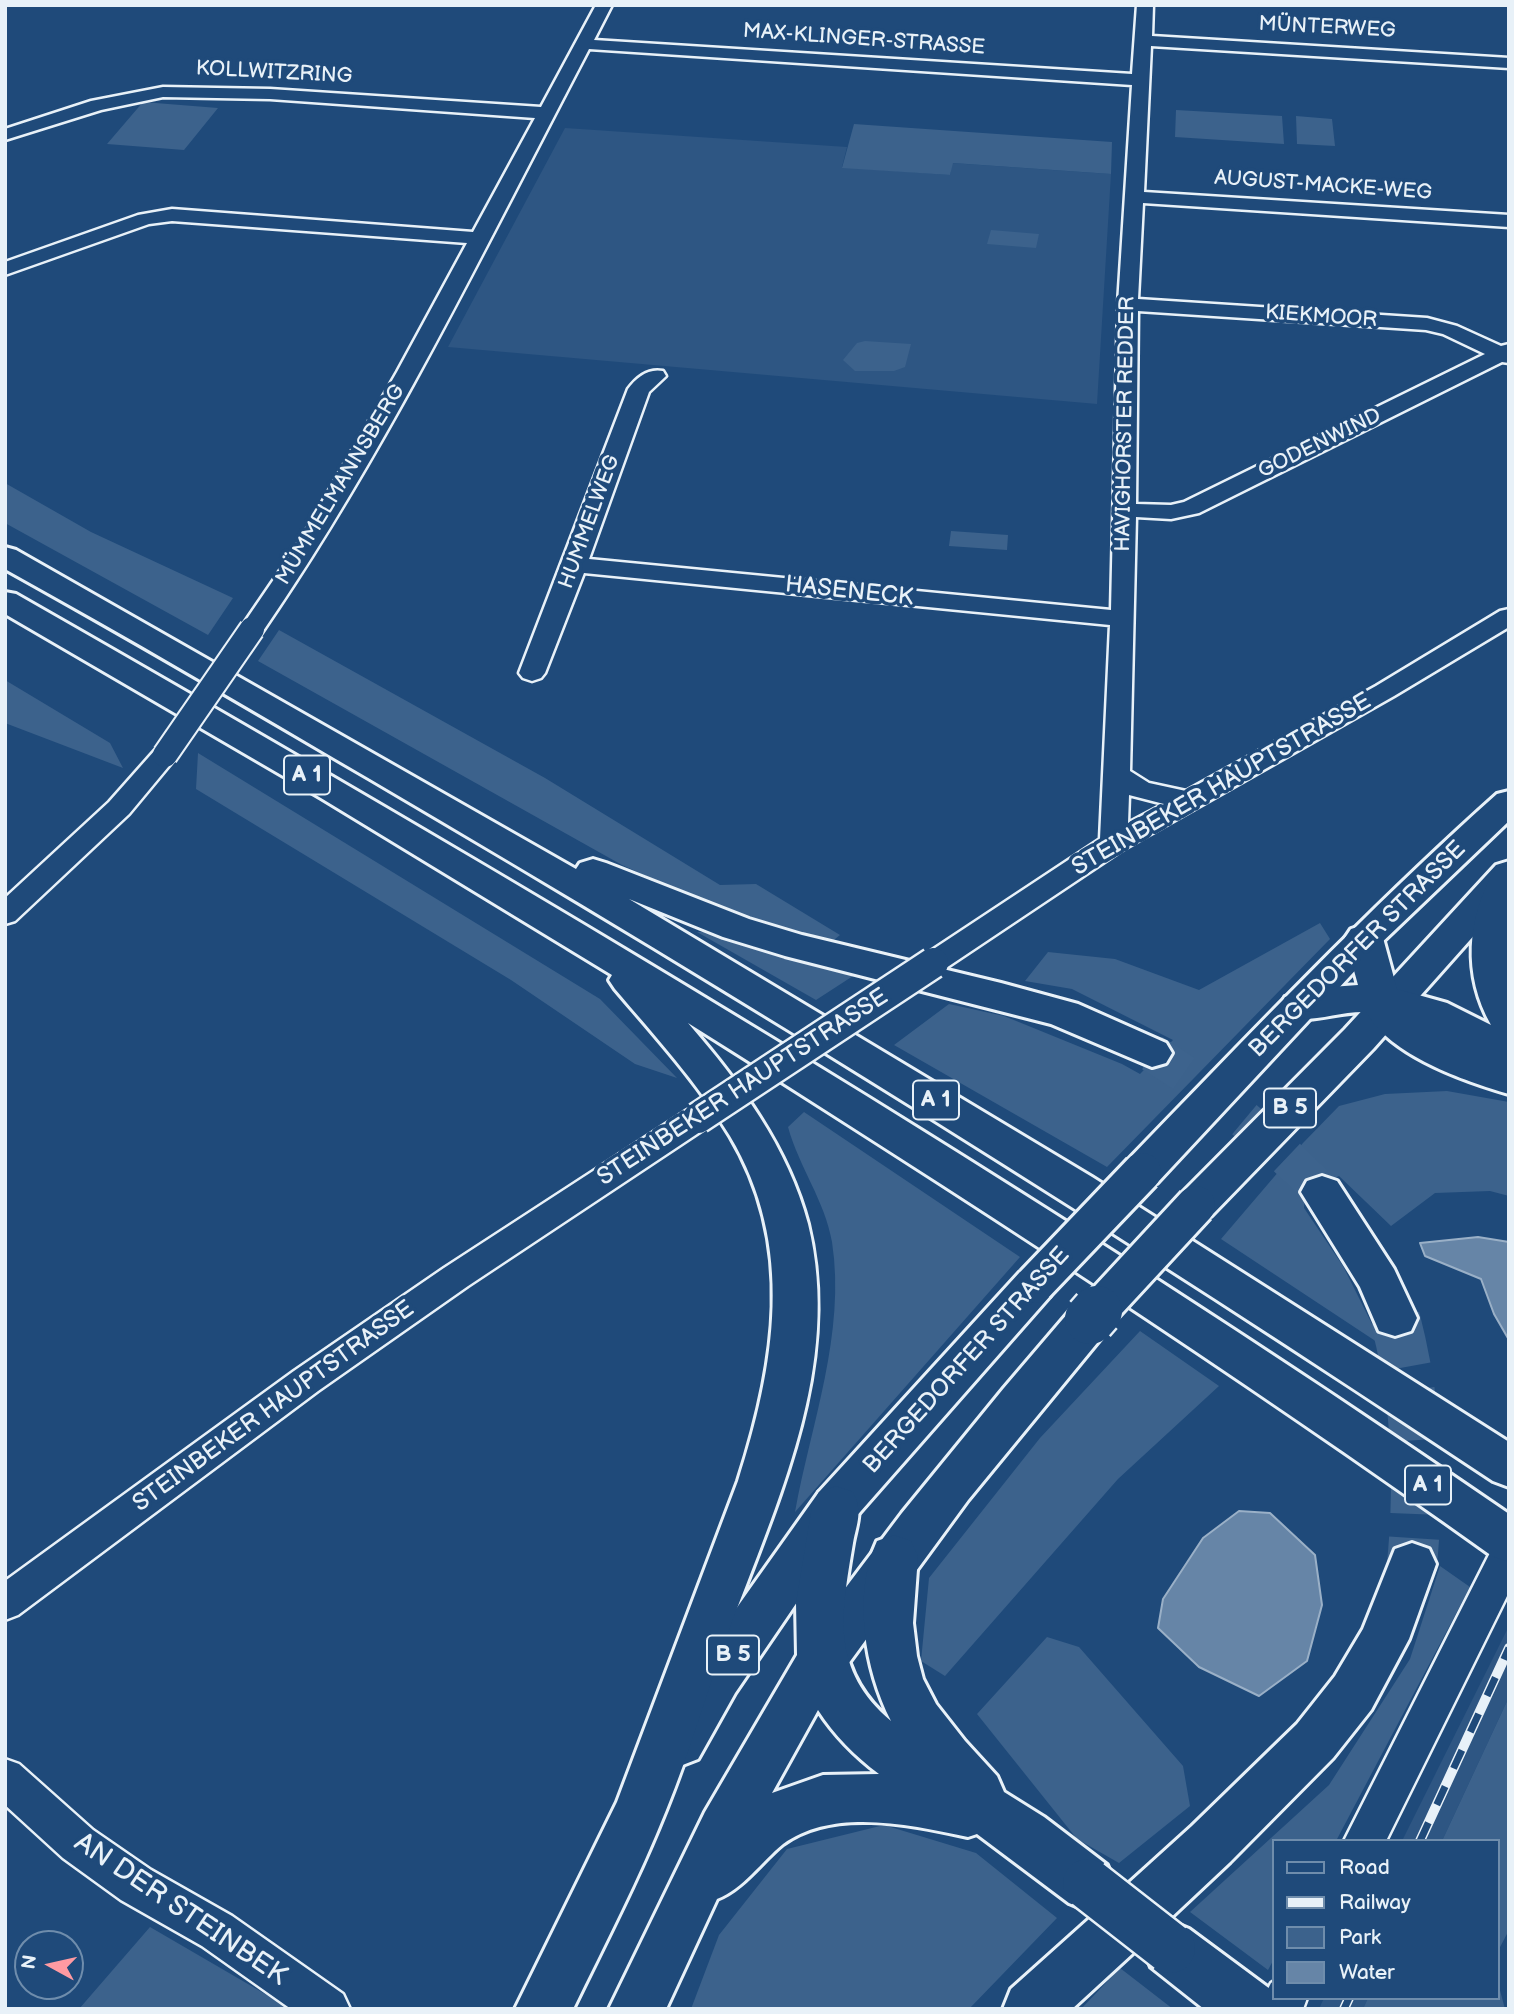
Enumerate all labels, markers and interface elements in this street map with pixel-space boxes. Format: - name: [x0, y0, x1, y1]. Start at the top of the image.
- street label: MÜNTERWEG: [1258, 12, 1396, 44]
- street label: MAX-KLINGER-STRASSE: [742, 19, 986, 61]
- street label: KOLLWITZRING: [195, 56, 353, 90]
- street label: AUGUST-MACKE-WEG: [1213, 166, 1433, 206]
- street label: HAVIGHORSTER REDDER: [1111, 296, 1141, 552]
- street label: KIEKMOOR: [1264, 301, 1378, 333]
- street label: MÜMMELMANNSBERG: [271, 380, 411, 590]
- street label: GODENWIND: [1254, 403, 1386, 485]
- street label: HUMMELWEG: [554, 452, 626, 592]
- street label: HASENECK: [784, 571, 914, 613]
- street label: STEINBEKER HAUPTSTRASSE: [1067, 687, 1377, 883]
- road number: A 1: [284, 755, 330, 794]
- street label: BERGEDORFER STRASSE: [1244, 836, 1472, 1064]
- street label: STEINBEKER HAUPTSTRASSE: [592, 983, 894, 1193]
- road number: A 1: [913, 1080, 959, 1120]
- road number: B 5: [1264, 1088, 1316, 1128]
- street label: BERGEDORFER STRASSE: [858, 1242, 1076, 1480]
- street label: STEINBEKER HAUPTSTRASSE: [128, 1295, 420, 1519]
- road number: A 1: [1405, 1466, 1451, 1504]
- road number: B 5: [707, 1636, 759, 1674]
- street label: AN DER STEINBEK: [67, 1826, 293, 1994]
- legend: [1272, 1839, 1500, 2000]
- text: Road: [1339, 1855, 1390, 1880]
- text: Railway: [1339, 1890, 1411, 1915]
- text: Park: [1339, 1925, 1381, 1950]
- north arrow: [14, 1930, 84, 2000]
- text: N: [17, 1954, 42, 1971]
- text: Water: [1339, 1960, 1395, 1985]

